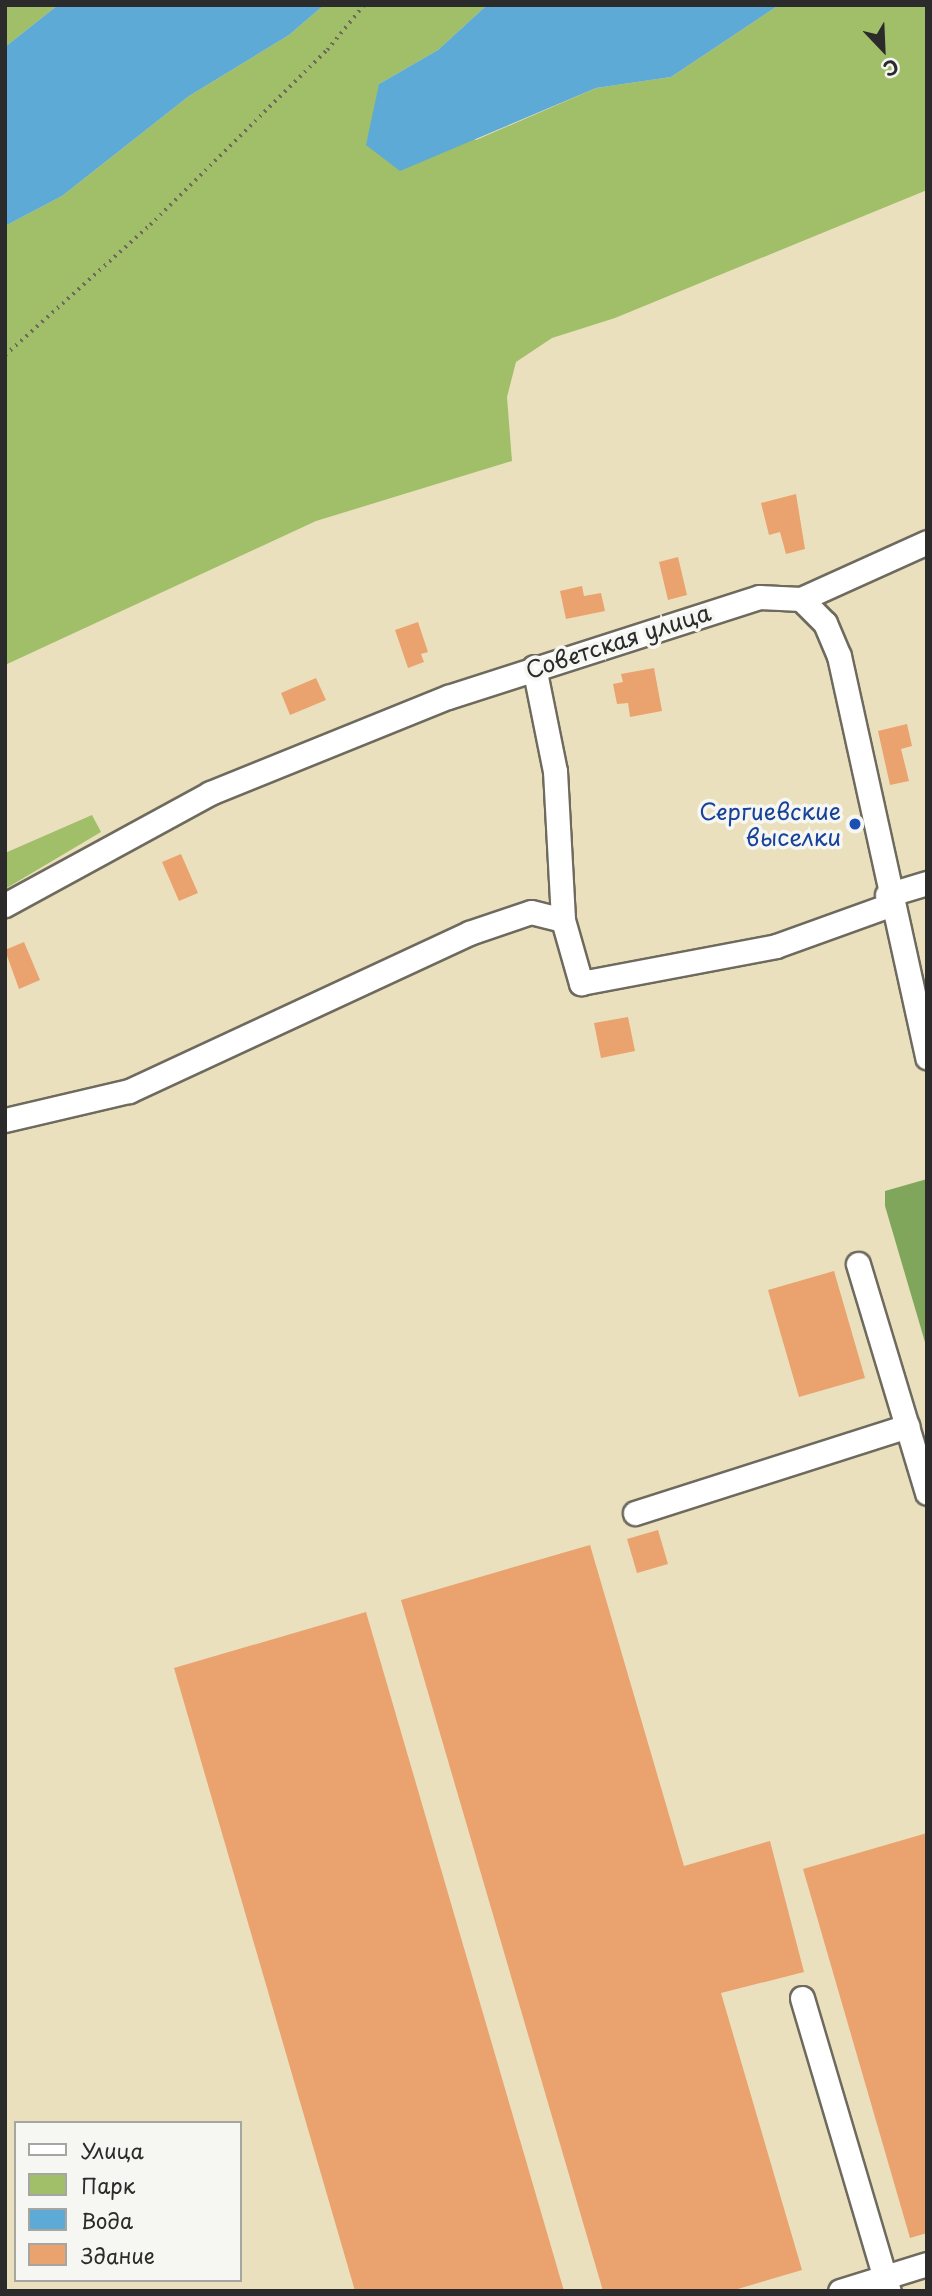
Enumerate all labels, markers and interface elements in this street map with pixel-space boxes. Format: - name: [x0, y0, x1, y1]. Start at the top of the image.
- north arrow: [848, 14, 918, 84]
- text: С: [879, 53, 903, 84]
- street label: Советская улица: [521, 598, 715, 684]
- place label: Сергиевские выселки: [699, 797, 841, 851]
- marker: Сергиевские выселки: [847, 816, 863, 832]
- legend: [14, 2121, 242, 2282]
- text: Улица: [81, 2134, 144, 2166]
- text: Парк: [81, 2169, 135, 2201]
- text: Вода: [81, 2204, 133, 2236]
- text: Здание: [81, 2239, 155, 2271]

